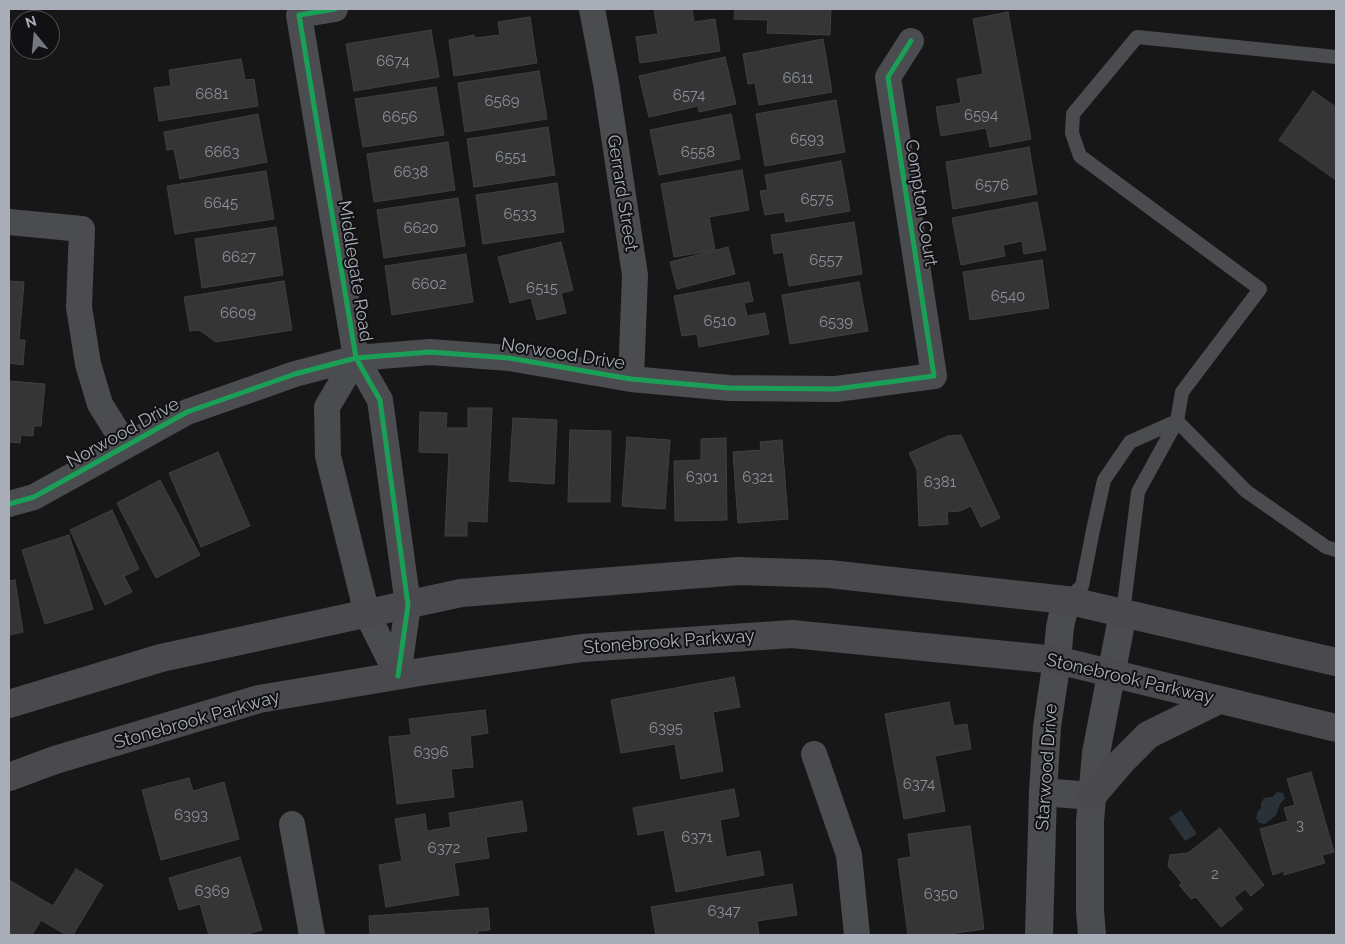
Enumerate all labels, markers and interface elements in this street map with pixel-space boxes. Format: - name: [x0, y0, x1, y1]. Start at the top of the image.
- north arrow: [10, 10, 60, 60]
- text: N: [23, 12, 38, 31]
- house number: 6674: [376, 52, 410, 70]
- house number: 6611: [783, 69, 813, 87]
- house number: 6681: [195, 85, 229, 103]
- house number: 6574: [673, 86, 705, 104]
- house number: 6569: [484, 92, 520, 110]
- house number: 6594: [964, 106, 998, 124]
- house number: 6656: [382, 108, 418, 126]
- house number: 6593: [790, 130, 824, 148]
- street label: Gerrard Street: [602, 133, 642, 253]
- street label: Compton Court: [900, 138, 942, 268]
- house number: 6663: [204, 143, 240, 161]
- house number: 6558: [681, 143, 715, 161]
- house number: 6551: [495, 148, 527, 166]
- house number: 6638: [394, 163, 428, 181]
- house number: 6576: [975, 176, 1009, 194]
- house number: 6575: [800, 190, 834, 208]
- house number: 6645: [204, 194, 238, 212]
- street label: Middlegate Road: [333, 199, 377, 343]
- house number: 6533: [503, 205, 537, 223]
- house number: 6620: [403, 219, 439, 237]
- house number: 6627: [222, 248, 256, 266]
- house number: 6557: [809, 251, 843, 269]
- house number: 6602: [411, 275, 447, 293]
- house number: 6515: [526, 279, 558, 297]
- house number: 6540: [991, 287, 1025, 305]
- house number: 6609: [220, 304, 256, 322]
- house number: 6510: [704, 312, 736, 330]
- house number: 6539: [819, 313, 853, 331]
- street label: Norwood Drive: [499, 334, 627, 374]
- street label: Norwood Drive: [63, 393, 183, 473]
- house number: 6301: [686, 468, 718, 486]
- house number: 6321: [742, 468, 774, 486]
- house number: 6381: [924, 473, 956, 491]
- street label: Stonebrook Parkway: [583, 625, 755, 659]
- street label: Stonebrook Parkway: [1044, 649, 1216, 709]
- street label: Stonebrook Parkway: [112, 686, 282, 754]
- street label: Starwood Drive: [1032, 703, 1062, 831]
- house number: 6395: [649, 719, 683, 737]
- house number: 6396: [414, 743, 448, 761]
- house number: 6374: [903, 775, 935, 793]
- house number: 6393: [174, 806, 208, 824]
- house number: 3: [1296, 816, 1304, 834]
- house number: 6371: [681, 828, 713, 846]
- house number: 6372: [428, 839, 460, 857]
- house number: 2: [1211, 865, 1219, 883]
- house number: 6369: [195, 882, 229, 900]
- house number: 6350: [924, 885, 958, 903]
- house number: 6347: [707, 902, 741, 920]

